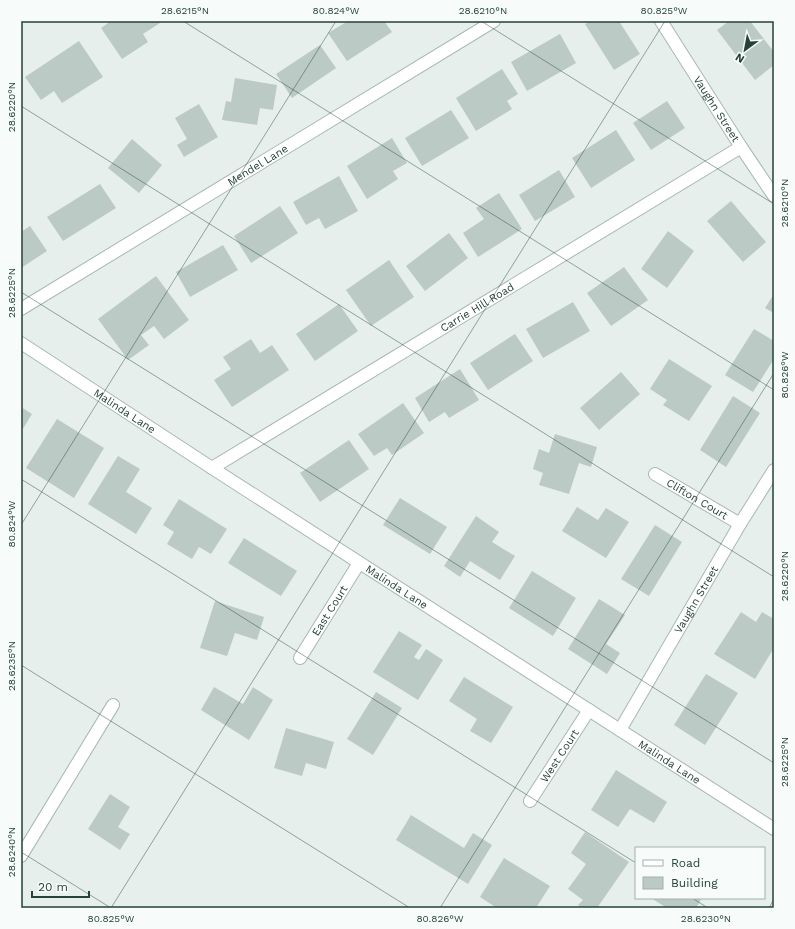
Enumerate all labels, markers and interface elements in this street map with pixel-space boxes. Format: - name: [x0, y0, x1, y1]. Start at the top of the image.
- text: 28.6215°N: [161, 5, 209, 16]
- text: 80.824°W: [313, 5, 360, 16]
- text: 28.6210°N: [459, 5, 507, 16]
- text: 80.825°W: [641, 5, 688, 16]
- north arrow: [725, 30, 765, 70]
- text: N: [733, 50, 747, 66]
- street label: Vaughn Street: [691, 73, 743, 145]
- text: 28.6220°N: [6, 82, 17, 132]
- street label: Mendel Lane: [225, 142, 290, 188]
- text: 28.6210°N: [779, 179, 790, 227]
- text: 28.6225°N: [6, 268, 17, 318]
- street label: Carrie Hill Road: [438, 280, 516, 334]
- text: 80.826°W: [779, 351, 790, 399]
- street label: Malinda Lane: [91, 386, 158, 436]
- street label: Clifton Court: [664, 476, 731, 522]
- text: 80.824°W: [6, 500, 17, 547]
- text: 28.6220°N: [779, 551, 790, 601]
- street label: Malinda Lane: [363, 562, 430, 611]
- street label: Vaughn Street: [671, 563, 721, 636]
- street label: East Court: [309, 582, 350, 638]
- text: 28.6235°N: [6, 641, 17, 691]
- street label: West Court: [537, 726, 581, 785]
- street label: Malinda Lane: [636, 737, 703, 787]
- text: 28.6225°N: [779, 737, 790, 787]
- text: 28.6240°N: [6, 827, 17, 877]
- legend: [635, 847, 765, 899]
- text: Road: [671, 856, 700, 870]
- scale bar: [32, 873, 89, 899]
- text: Building: [671, 876, 718, 890]
- text: 20 m: [38, 880, 68, 894]
- text: 80.825°W: [88, 913, 135, 924]
- text: 80.826°W: [416, 913, 464, 924]
- text: 28.6230°N: [681, 913, 731, 924]

